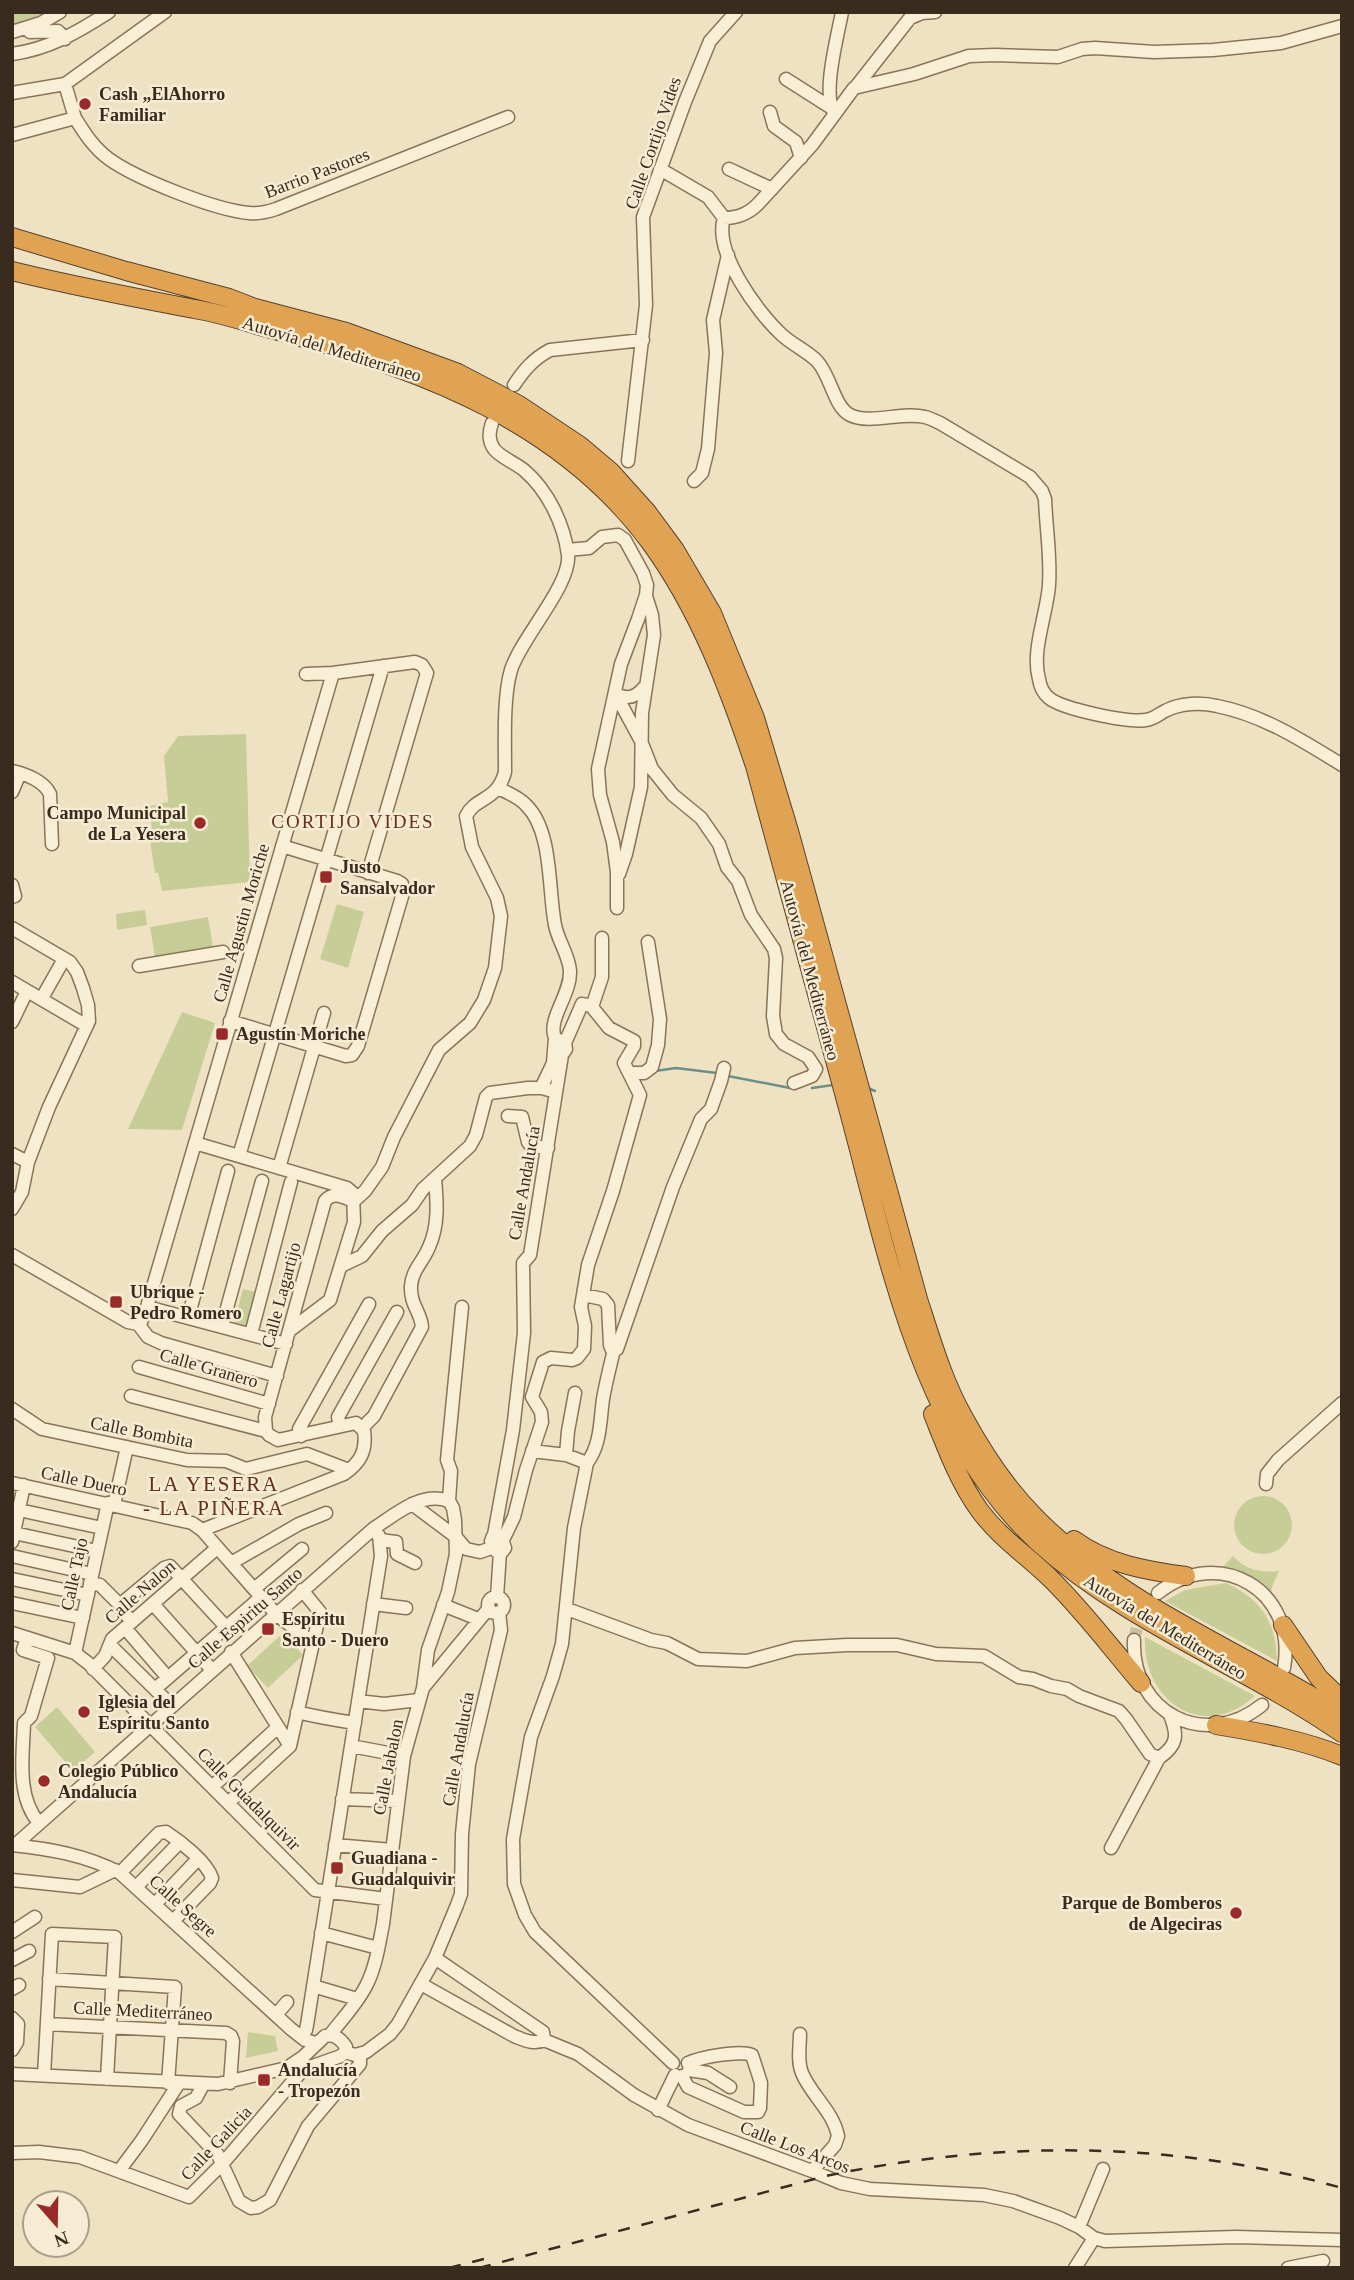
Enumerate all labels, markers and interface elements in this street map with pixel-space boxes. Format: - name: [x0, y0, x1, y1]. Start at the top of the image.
- street label: Calle Cortijo Vides: [621, 74, 685, 212]
- place label: Cash „ElAhorro Familiar: [99, 84, 225, 125]
- marker: Cash „ElAhorro Familiar: [77, 96, 93, 112]
- street label: Barrio Pastores: [262, 144, 372, 202]
- street label: Autovía del Mediterráneo: [240, 312, 424, 386]
- place label: Campo Municipal de La Yesera: [46, 803, 186, 844]
- district label: CORTIJO VIDES: [271, 811, 435, 832]
- marker: Campo Municipal de La Yesera: [192, 815, 208, 831]
- street label: Calle Agustin Moriche: [209, 841, 273, 1005]
- place label: Justo Sansalvador: [340, 857, 435, 898]
- marker: Justo Sansalvador: [318, 869, 334, 885]
- street label: Autovía del Mediterráneo: [776, 878, 844, 1062]
- place label: Agustín Moriche: [236, 1024, 366, 1044]
- marker: Agustín Moriche: [214, 1026, 230, 1042]
- street label: Calle Andalucía: [504, 1124, 544, 1242]
- street label: Calle Lagartijo: [257, 1240, 305, 1350]
- place label: Ubrique - Pedro Romero: [130, 1282, 242, 1323]
- marker: Ubrique - Pedro Romero: [108, 1294, 124, 1310]
- street label: Calle Granero: [157, 1344, 261, 1392]
- street label: Calle Bombita: [89, 1412, 195, 1452]
- street label: Calle Duero: [39, 1462, 129, 1500]
- district label: LA YESERA - LA PIÑERA: [143, 1472, 285, 1520]
- street label: Calle Tajo: [57, 1536, 91, 1612]
- street label: Calle Nalon: [101, 1556, 179, 1628]
- street label: Calle Espiritu Santo: [184, 1563, 306, 1673]
- street label: Autovía del Mediterráneo: [1080, 1571, 1250, 1683]
- place label: Espíritu Santo - Duero: [282, 1609, 389, 1650]
- marker: Espíritu Santo - Duero: [260, 1621, 276, 1637]
- street label: Calle Andalucía: [438, 1690, 478, 1808]
- place label: Iglesia del Espíritu Santo: [98, 1692, 210, 1733]
- marker: Iglesia del Espíritu Santo: [76, 1704, 92, 1720]
- street label: Calle Jabalon: [369, 1717, 407, 1817]
- street label: Calle Guadalquivir: [193, 1743, 305, 1855]
- place label: Colegio Público Andalucía: [58, 1761, 179, 1802]
- marker: Colegio Público Andalucía: [36, 1773, 52, 1789]
- place label: Guadiana - Guadalquivir: [351, 1848, 455, 1889]
- marker: Guadiana - Guadalquivir: [329, 1860, 345, 1876]
- street label: Calle Segre: [145, 1871, 221, 1941]
- place label: Parque de Bomberos de Algeciras: [1062, 1893, 1222, 1934]
- marker: Parque de Bomberos de Algeciras: [1228, 1905, 1244, 1921]
- street label: Calle Mediterráneo: [73, 1997, 213, 2025]
- place label: Andalucía - Tropezón: [278, 2060, 361, 2101]
- marker: Andalucía - Tropezón: [256, 2072, 272, 2088]
- street label: Calle Galicia: [176, 2102, 256, 2184]
- street label: Calle Los Arcos: [737, 2117, 853, 2177]
- north arrow: [21, 2189, 91, 2259]
- text: N: [51, 2227, 72, 2252]

